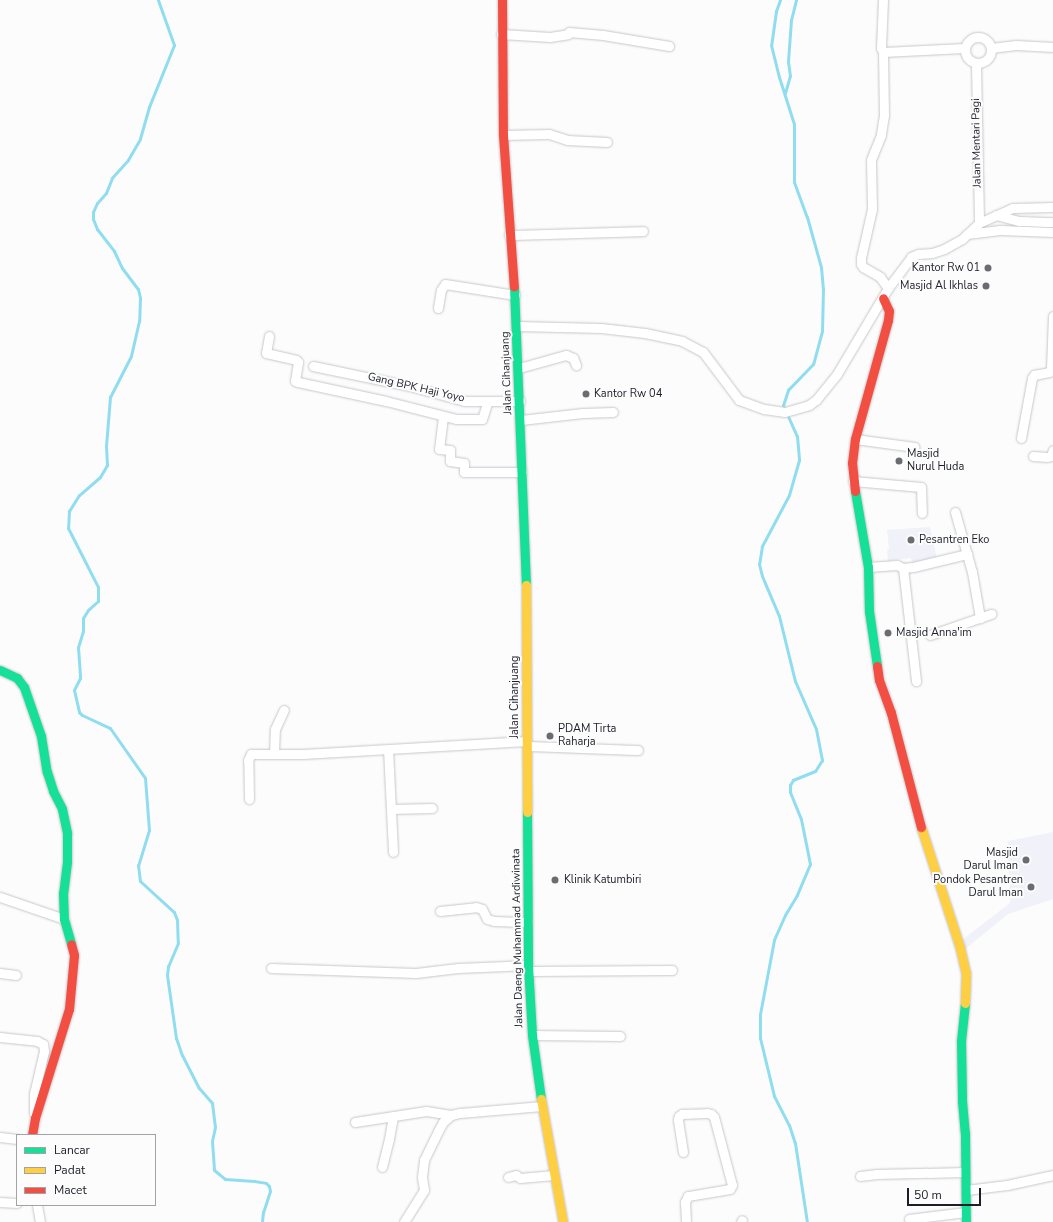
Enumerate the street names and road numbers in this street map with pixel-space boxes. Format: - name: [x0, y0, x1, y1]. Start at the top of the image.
- street label: Jalan Mentari Pagi: [970, 98, 984, 188]
- street label: Jalan Cihanjuang: [499, 331, 515, 415]
- street label: Gang BPK Haji Yoyo: [366, 370, 466, 406]
- street label: Jalan Cihanjuang: [508, 655, 522, 739]
- street label: Jalan Daeng Muhammad Ardiwinata: [510, 848, 526, 1028]

